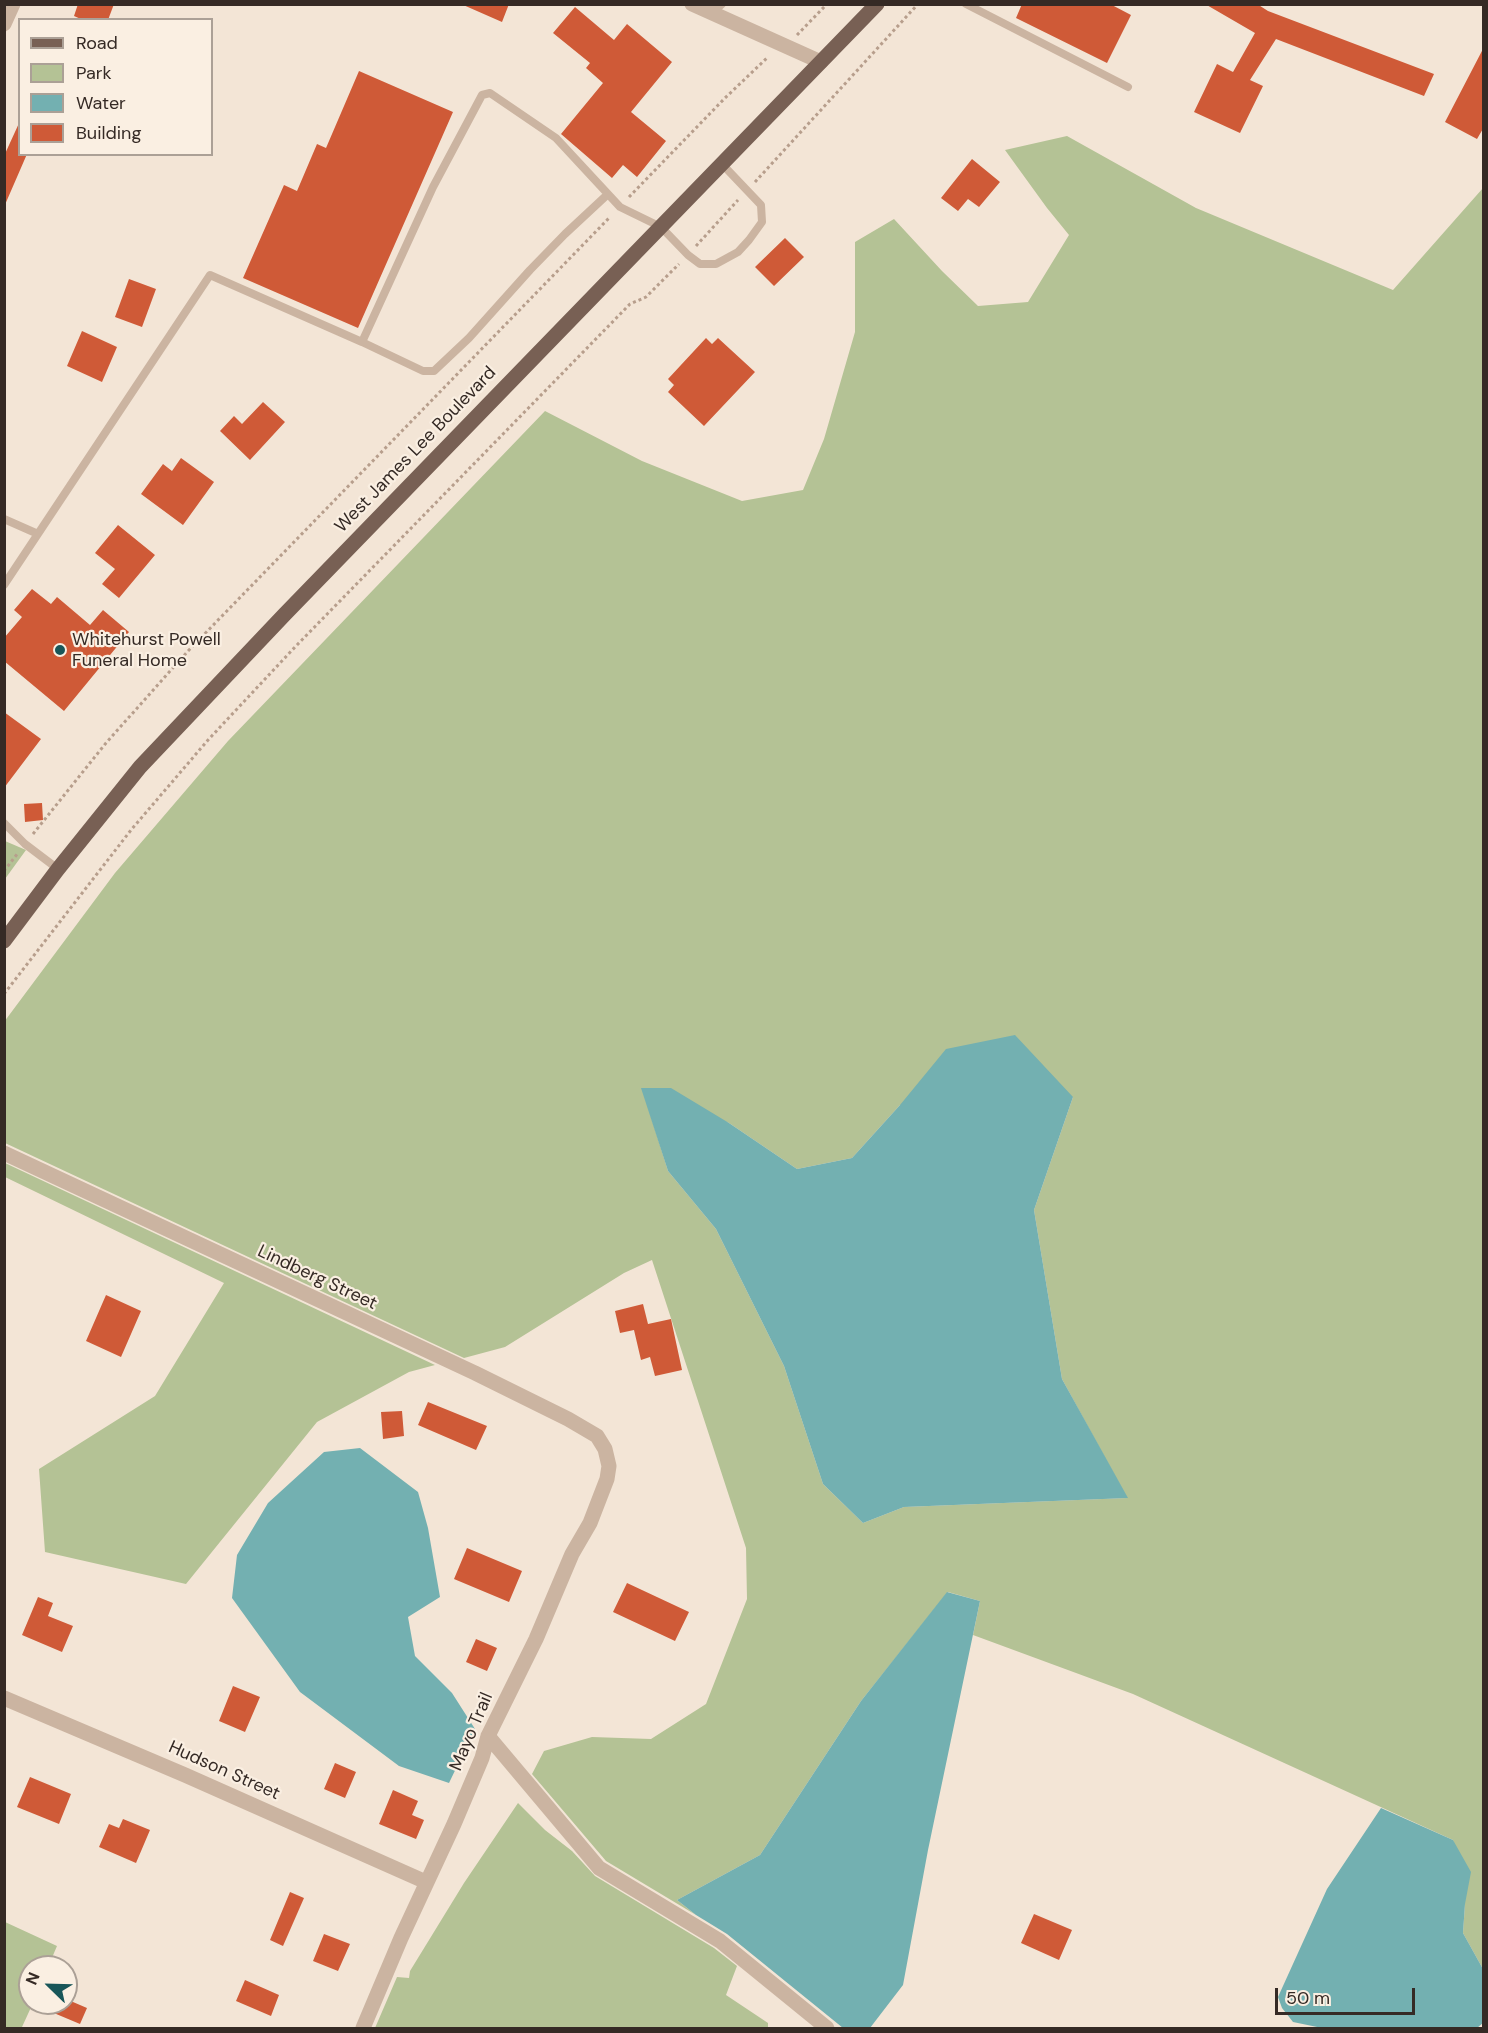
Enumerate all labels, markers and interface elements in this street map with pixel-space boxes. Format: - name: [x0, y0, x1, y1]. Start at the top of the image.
- legend: [18, 18, 213, 156]
- text: Road: [76, 31, 118, 55]
- text: Park: [76, 61, 112, 85]
- text: Water: [76, 91, 126, 115]
- text: Building: [76, 121, 141, 145]
- street label: West James Lee Boulevard: [331, 362, 501, 538]
- place label: Whitehurst Powell Funeral Home: [72, 629, 221, 672]
- marker: Whitehurst Powell Funeral Home: [53, 643, 67, 657]
- street label: Lindberg Street: [254, 1241, 380, 1315]
- street label: Mayo Trail: [446, 1690, 498, 1774]
- street label: Hudson Street: [165, 1737, 283, 1805]
- north arrow: [18, 1955, 78, 2015]
- text: N: [21, 1969, 45, 1988]
- scale bar: [1278, 1976, 1418, 2014]
- text: 50 m: [1286, 1986, 1330, 2010]

